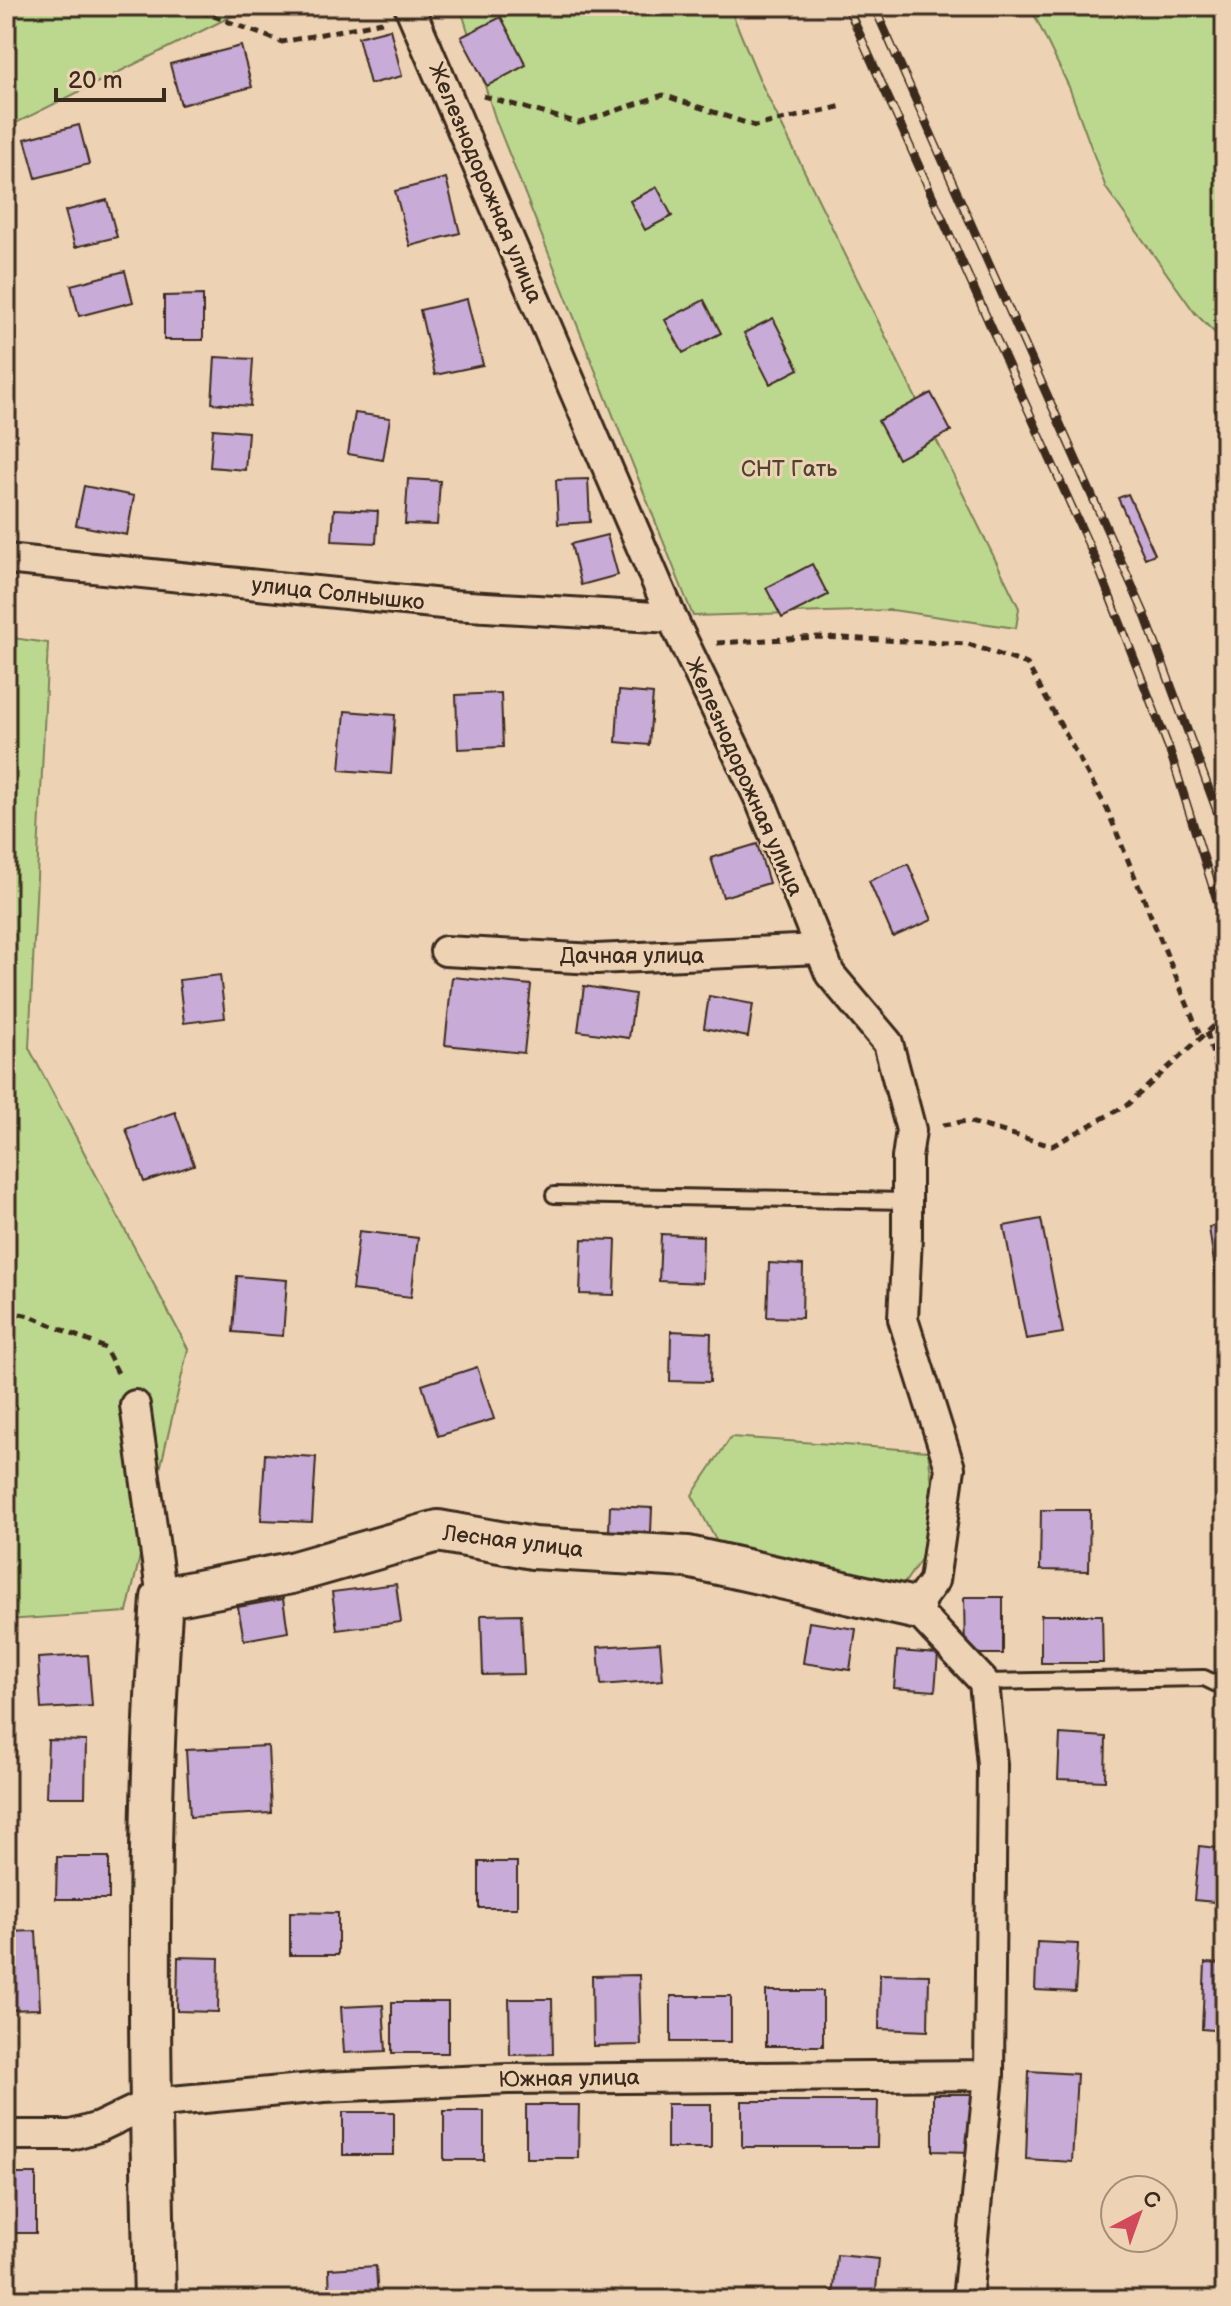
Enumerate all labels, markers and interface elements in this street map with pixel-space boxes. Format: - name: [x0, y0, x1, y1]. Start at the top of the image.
- scale bar: [56, 52, 164, 102]
- street label: Железнодорожная улица: [422, 59, 548, 307]
- text: 20 m: [68, 66, 123, 95]
- park label: СНТ Гать: [741, 456, 837, 483]
- street label: улица Солнышко: [250, 572, 426, 616]
- street label: Железнодорожная улица: [679, 653, 809, 901]
- street label: Дачная улица: [560, 943, 704, 970]
- street label: Лесная улица: [440, 1520, 585, 1564]
- street label: Южная улица: [498, 2064, 640, 2094]
- north arrow: [1099, 2174, 1179, 2254]
- text: С: [1137, 2185, 1166, 2215]

